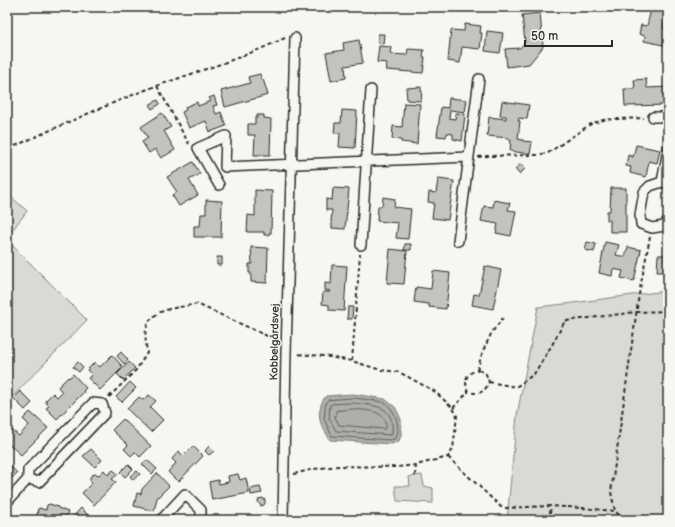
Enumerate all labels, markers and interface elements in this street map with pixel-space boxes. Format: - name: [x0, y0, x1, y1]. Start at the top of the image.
- scale bar: [525, 22, 612, 48]
- text: 50 m: [531, 29, 558, 44]
- street label: Kobbelgårdsvej: [267, 303, 282, 381]

